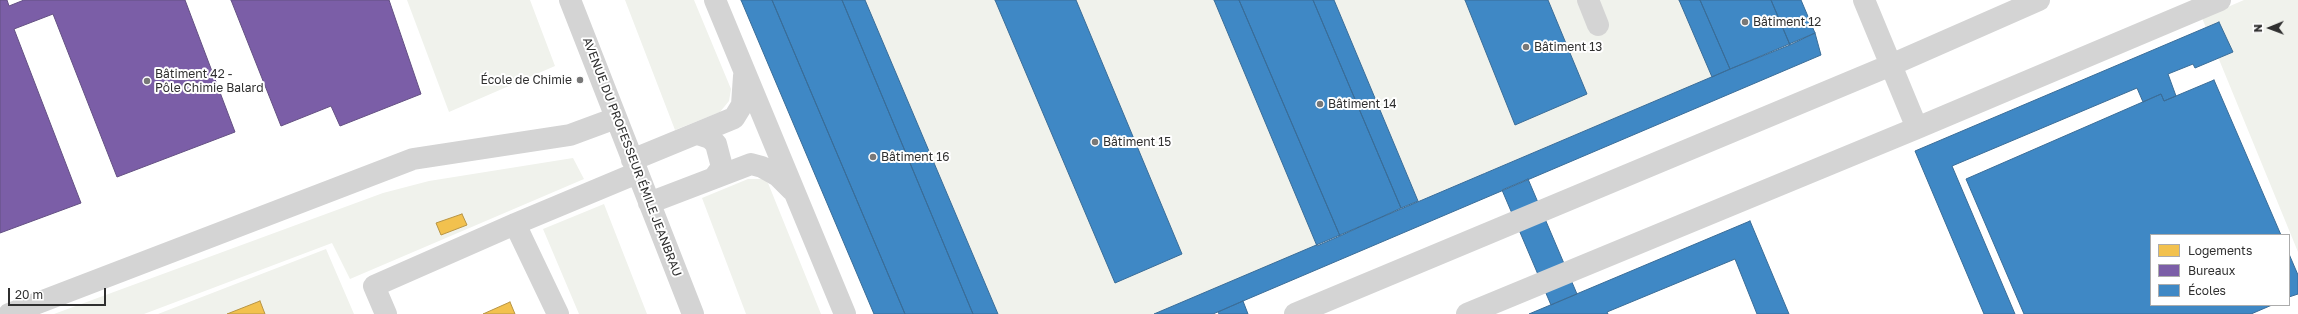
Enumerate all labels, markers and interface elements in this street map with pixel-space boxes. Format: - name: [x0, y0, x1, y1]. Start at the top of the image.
- north arrow: [2250, 8, 2290, 48]
- place label: Bâtiment 12: [1753, 15, 1821, 29]
- marker: Bâtiment 12: [1740, 17, 1750, 27]
- text: N: [2251, 24, 2264, 33]
- street label: AVENUE DU PROFESSEUR ÉMILE JEANBRAU: [580, 35, 684, 279]
- place label: Bâtiment 13: [1534, 40, 1602, 54]
- marker: Bâtiment 13: [1521, 42, 1531, 52]
- place label: Bâtiment 42 - Pôle Chimie Balard: [155, 67, 264, 95]
- place label: École de Chimie: [480, 73, 572, 87]
- marker: École de Chimie: [575, 75, 585, 85]
- marker: Bâtiment 42 - Pôle Chimie Balard: [142, 76, 152, 86]
- place label: Bâtiment 14: [1328, 97, 1396, 111]
- marker: Bâtiment 14: [1315, 99, 1325, 109]
- place label: Bâtiment 15: [1103, 135, 1171, 149]
- marker: Bâtiment 15: [1090, 137, 1100, 147]
- place label: Bâtiment 16: [881, 150, 949, 164]
- marker: Bâtiment 16: [868, 152, 878, 162]
- legend: [2150, 234, 2290, 306]
- text: Logements: [2188, 243, 2252, 258]
- text: Bureaux: [2188, 263, 2235, 278]
- scale bar: [10, 280, 108, 306]
- text: Écoles: [2188, 283, 2226, 298]
- text: 20 m: [15, 287, 43, 302]

